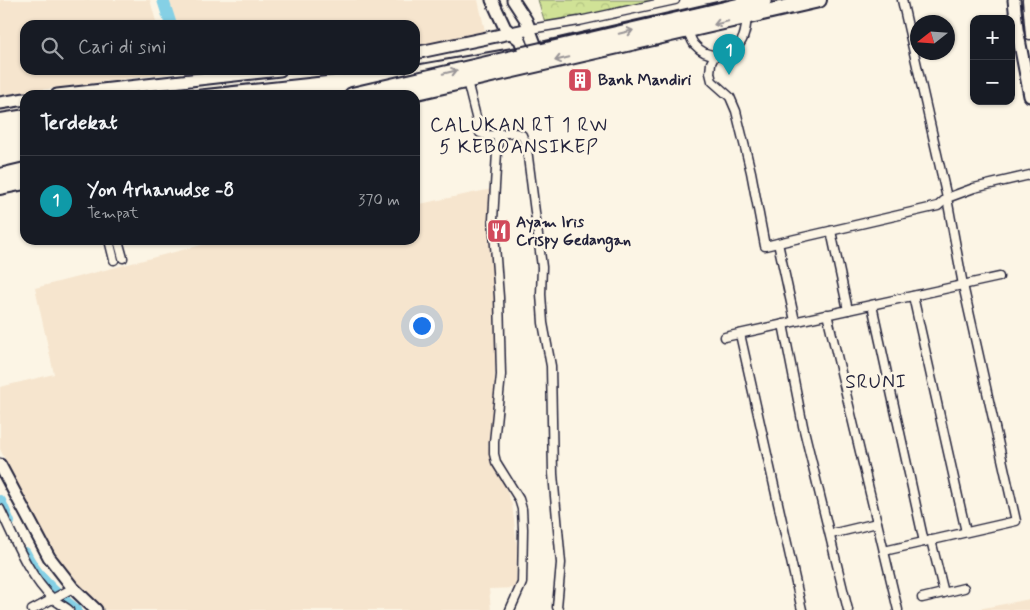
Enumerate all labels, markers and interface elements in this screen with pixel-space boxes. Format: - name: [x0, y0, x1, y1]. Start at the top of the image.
- north arrow: [910, 15, 955, 60]
- map controls: [970, 15, 1015, 105]
- button: +: [970, 15, 1015, 60]
- one-way arrow: [713, 19, 729, 28]
- search box: [20, 20, 420, 75]
- one-way arrow: [617, 27, 633, 36]
- icon: search: [38, 34, 66, 62]
- pin: 1: [713, 34, 745, 75]
- text: Cari di sini: [78, 35, 166, 60]
- one-way arrow: [555, 55, 571, 64]
- button: −: [970, 60, 1015, 105]
- one-way arrow: [442, 67, 458, 76]
- building icon: Bank Mandiri: [567, 67, 593, 93]
- place label: Bank Mandiri: [598, 70, 692, 91]
- text: Terdekat: [40, 109, 118, 137]
- district label: CALUKAN RT 1 RW 5 KEBOANSIKEP: [430, 113, 608, 160]
- text: Yon Arhanudse -8: [87, 178, 234, 203]
- text: 1: [52, 190, 60, 211]
- text: 370 m: [358, 190, 400, 211]
- text: Tempat: [87, 203, 139, 224]
- place label: Ayam Iris Crispy Gedangan: [516, 212, 631, 253]
- restaurant icon: Ayam Iris Crispy Gedangan: [486, 218, 512, 244]
- your location: [409, 313, 435, 339]
- district label: SRUNI: [845, 370, 907, 395]

